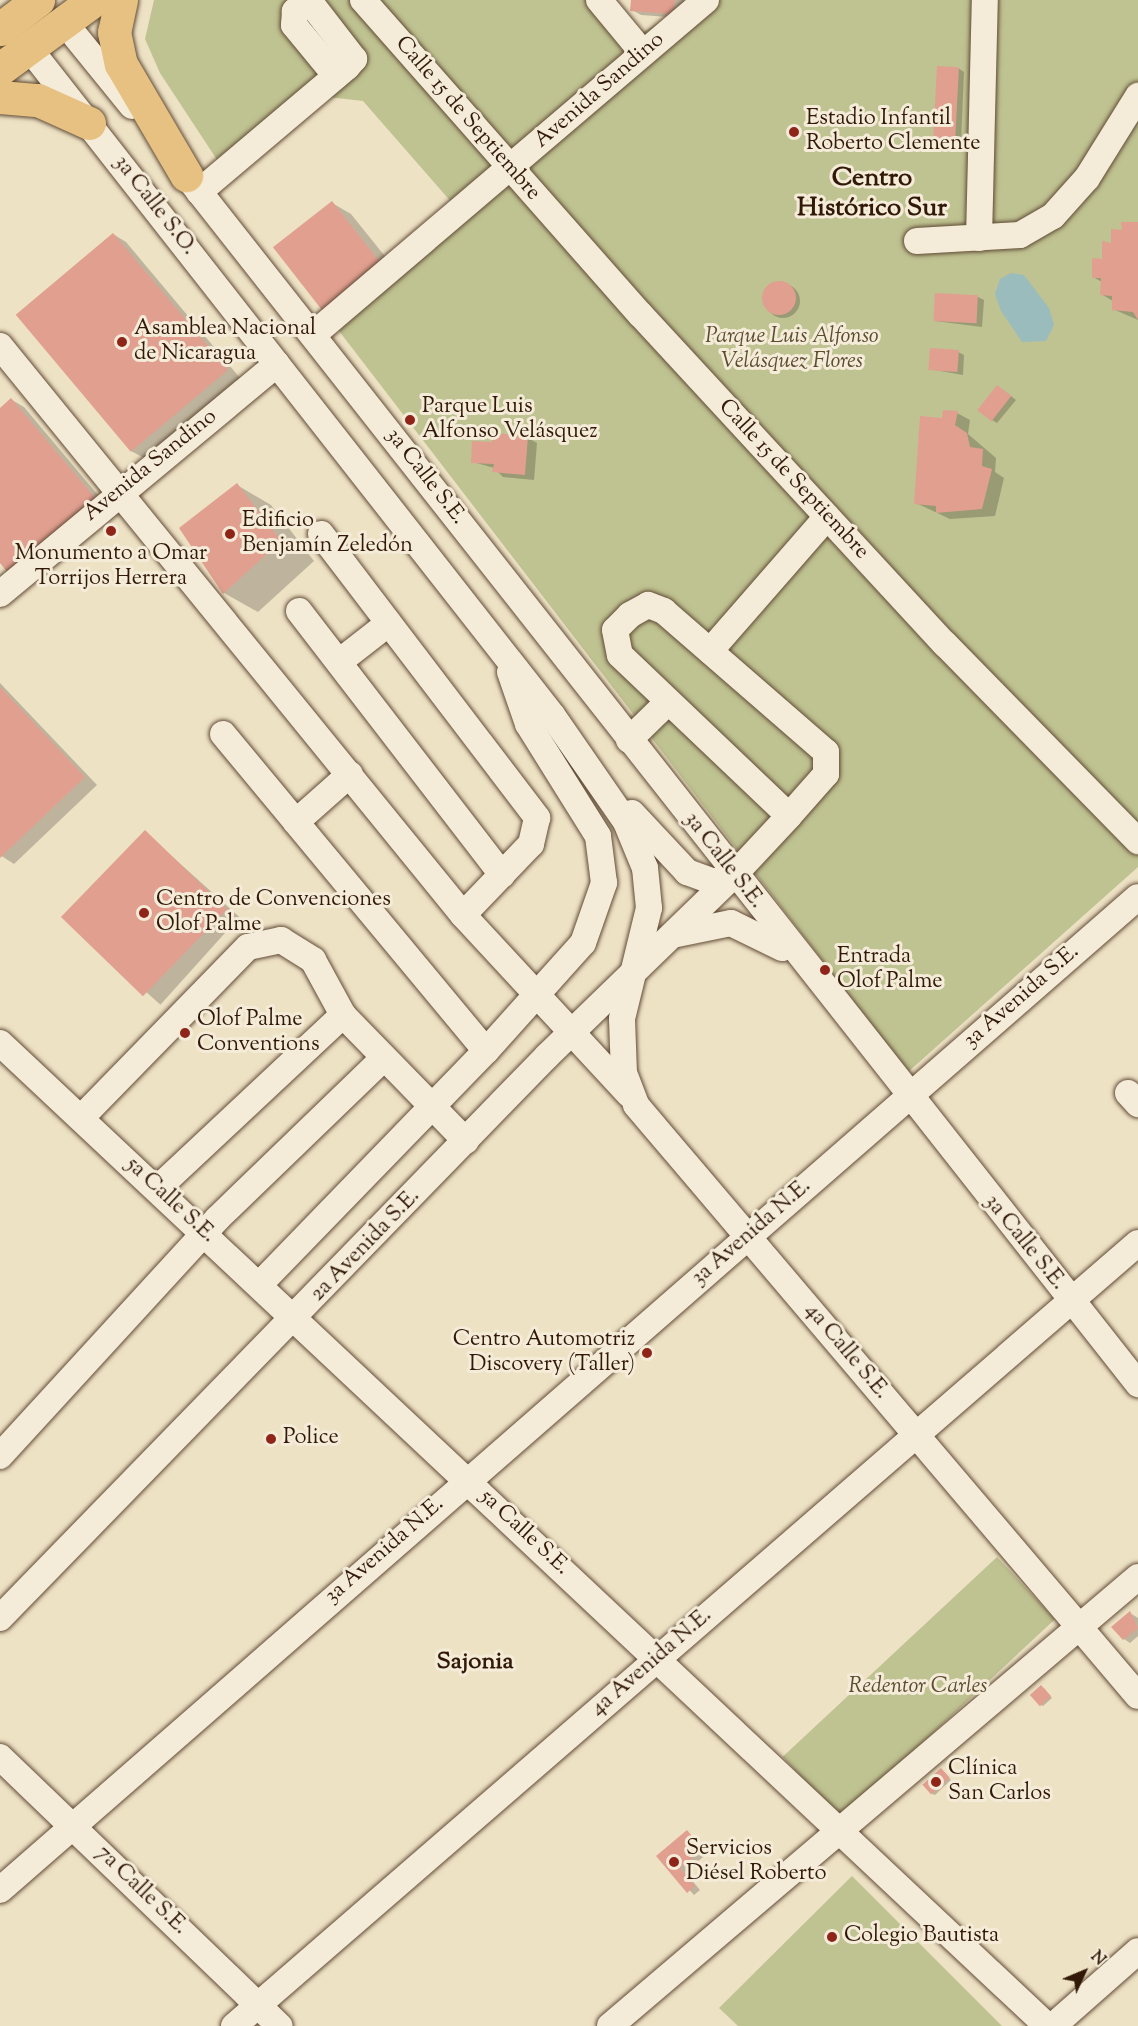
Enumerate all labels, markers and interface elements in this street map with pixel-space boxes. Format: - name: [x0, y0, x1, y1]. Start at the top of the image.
- street label: Avenida Sandino: [530, 27, 670, 155]
- street label: Calle 15 de Septiembre: [388, 31, 546, 207]
- place label: Estadio Infantil Roberto Clemente: [806, 106, 980, 158]
- marker: Estadio Infantil Roberto Clemente: [787, 125, 801, 139]
- street label: 3a Calle S.O.: [107, 151, 201, 261]
- district label: Centro Histórico Sur: [797, 163, 947, 224]
- place label: Asamblea Nacional de Nicaragua: [134, 316, 316, 368]
- park label: Parque Luis Alfonso Velásquez Flores: [705, 324, 879, 376]
- marker: Asamblea Nacional de Nicaragua: [115, 335, 129, 349]
- place label: Parque Luis Alfonso Velásquez: [422, 394, 598, 446]
- street label: Calle 15 de Septiembre: [712, 395, 874, 565]
- street label: Avenida Sandino: [79, 404, 223, 528]
- marker: Parque Luis Alfonso Velásquez: [403, 413, 417, 427]
- street label: 3a Calle S.E.: [379, 423, 471, 531]
- place label: Edificio Benjamín Zeledón: [242, 508, 413, 560]
- marker: Monumento a Omar Torrijos Herrera: [104, 524, 118, 538]
- marker: Edificio Benjamín Zeledón: [223, 527, 237, 541]
- place label: Monumento a Omar Torrijos Herrera: [15, 541, 207, 592]
- street label: 3a Calle S.E.: [677, 807, 769, 915]
- place label: Centro de Convenciones Olof Palme: [156, 887, 391, 938]
- marker: Centro de Convenciones Olof Palme: [137, 906, 151, 920]
- street label: 3a Avenida S.E.: [959, 940, 1085, 1054]
- place label: Entrada Olof Palme: [837, 944, 943, 996]
- marker: Entrada Olof Palme: [818, 963, 832, 977]
- place label: Olof Palme Conventions: [197, 1007, 320, 1058]
- marker: Olof Palme Conventions: [178, 1026, 192, 1040]
- street label: 5a Calle S.E.: [119, 1153, 221, 1249]
- street label: 3a Avenida N.E.: [687, 1174, 817, 1292]
- street label: 2a Avenida S.E.: [306, 1184, 426, 1308]
- street label: 3a Calle S.E.: [978, 1190, 1070, 1296]
- street label: 4a Calle S.E.: [798, 1299, 894, 1405]
- place label: Centro Automotriz Discovery (Taller): [453, 1327, 635, 1378]
- marker: Centro Automotriz Discovery (Taller): [640, 1346, 654, 1360]
- place label: Police: [283, 1426, 339, 1452]
- marker: Police: [264, 1432, 278, 1446]
- street label: 5a Calle S.E.: [473, 1485, 575, 1581]
- street label: 3a Avenida N.E.: [320, 1492, 450, 1610]
- street label: 4a Avenida N.E.: [586, 1603, 718, 1723]
- district label: Sajonia: [437, 1649, 513, 1677]
- park label: Redentor Carles: [849, 1675, 987, 1701]
- place label: Clínica San Carlos: [948, 1756, 1051, 1808]
- marker: Clínica San Carlos: [929, 1775, 943, 1789]
- place label: Servicios Diésel Roberto: [686, 1836, 826, 1888]
- street label: 7a Calle S.E.: [90, 1841, 192, 1941]
- marker: Servicios Diésel Roberto: [667, 1855, 681, 1869]
- place label: Colegio Bautista: [844, 1924, 999, 1950]
- marker: Colegio Bautista: [825, 1930, 839, 1944]
- north arrow: [1054, 1942, 1114, 2002]
- text: N: [1085, 1947, 1110, 1972]

